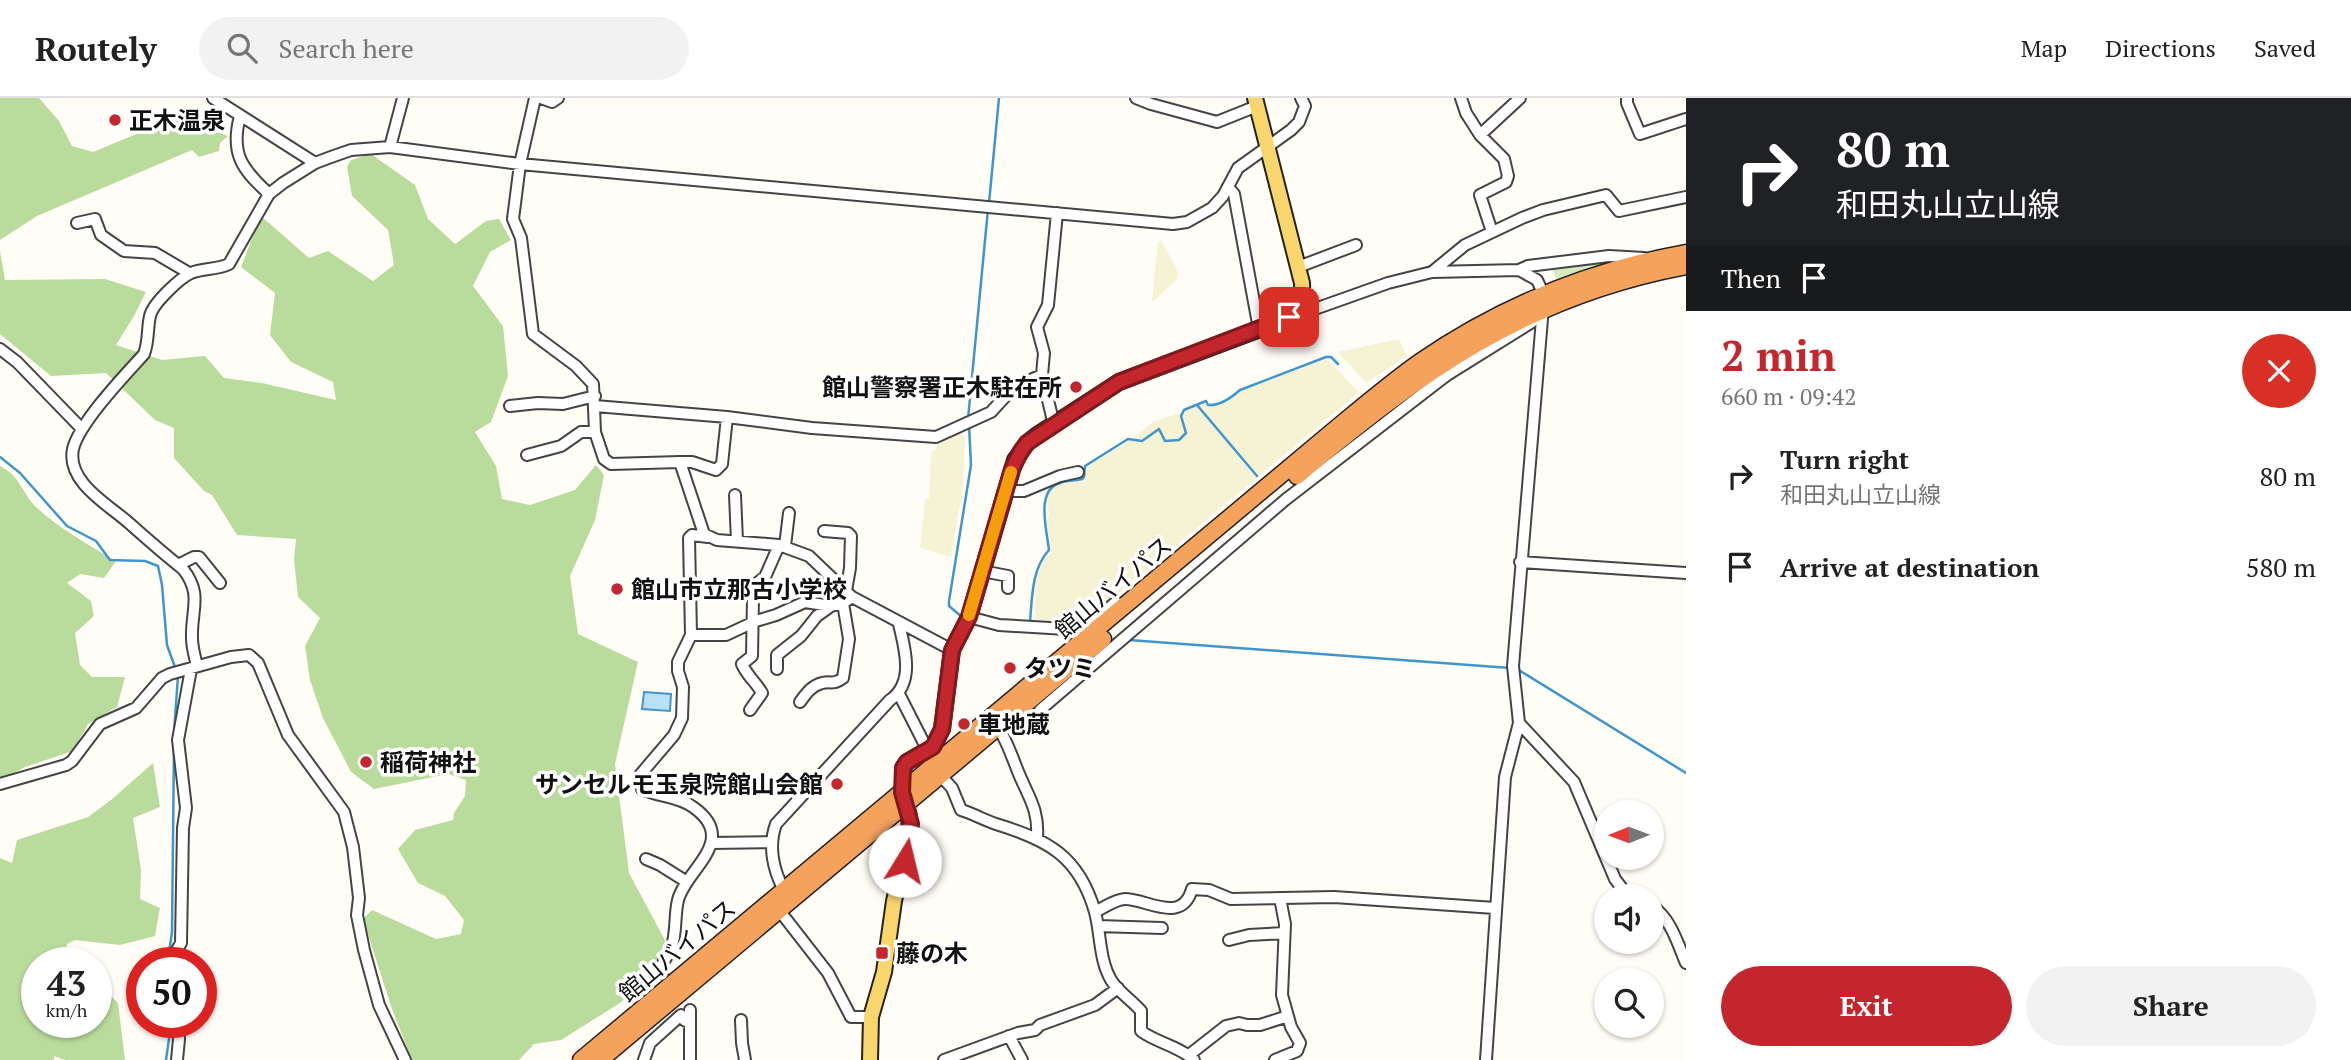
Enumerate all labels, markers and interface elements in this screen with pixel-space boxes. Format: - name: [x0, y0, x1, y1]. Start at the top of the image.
- search box: [199, 17, 689, 80]
- text: Routely: [35, 27, 157, 70]
- icon: search: [223, 29, 261, 67]
- text: Search here: [279, 31, 414, 65]
- text: Map: [2021, 32, 2067, 64]
- text: Directions: [2105, 32, 2216, 64]
- text: Saved: [2254, 32, 2316, 64]
- place label: 正木温泉: [129, 104, 225, 136]
- marker: 正木温泉: [107, 112, 123, 128]
- text: 80 m: [1836, 116, 1950, 181]
- icon: right: [1721, 126, 1812, 217]
- text: 和田丸山立山線: [1836, 183, 2060, 225]
- icon: arrive: [1795, 259, 1833, 297]
- text: Then: [1721, 261, 1781, 295]
- pin: [1259, 287, 1319, 347]
- icon: arrive: [1270, 298, 1308, 336]
- text: 2 min: [1721, 327, 1836, 383]
- button: close: [2242, 334, 2316, 408]
- place label: 館山警察署正木駐在所: [822, 371, 1062, 403]
- marker: 館山警察署正木駐在所: [1068, 379, 1084, 395]
- text: 660 m · 09:42: [1721, 381, 1856, 412]
- text: Turn right: [1780, 442, 1909, 476]
- icon: right: [1721, 457, 1759, 495]
- text: 80 m: [2260, 459, 2316, 493]
- text: 和田丸山立山線: [1780, 479, 1941, 510]
- street label: 館山バイパス: [1048, 529, 1178, 645]
- icon: arrive: [1721, 548, 1759, 586]
- text: Arrive at destination: [1780, 550, 2039, 584]
- text: 580 m: [2246, 550, 2316, 584]
- place label: 館山市立那古小学校: [631, 573, 847, 605]
- marker: 館山市立那古小学校: [609, 581, 625, 597]
- place label: タツミ: [1024, 652, 1096, 684]
- marker: タツミ: [1002, 660, 1018, 676]
- place label: 車地蔵: [978, 708, 1050, 740]
- marker: 車地蔵: [956, 716, 972, 732]
- place label: 稲荷神社: [380, 746, 476, 778]
- marker: 稲荷神社: [358, 754, 374, 770]
- place label: サンセルモ玉泉院館山会館: [535, 768, 823, 800]
- marker: サンセルモ玉泉院館山会館: [829, 776, 845, 792]
- north arrow: [1594, 800, 1664, 870]
- map controls: [1594, 800, 1664, 1038]
- position arrow: [868, 824, 942, 898]
- button: sound: [1594, 884, 1664, 954]
- street label: 館山バイパス: [612, 892, 742, 1008]
- place label: 藤の木: [896, 937, 968, 969]
- marker: 藤の木: [874, 945, 890, 961]
- speed limit sign: 50: [126, 947, 217, 1038]
- text: 43: [47, 960, 86, 1006]
- button: Exit: [1721, 966, 2012, 1046]
- button: Share: [2026, 966, 2316, 1046]
- button: search: [1594, 968, 1664, 1038]
- text: km/h: [46, 998, 87, 1022]

